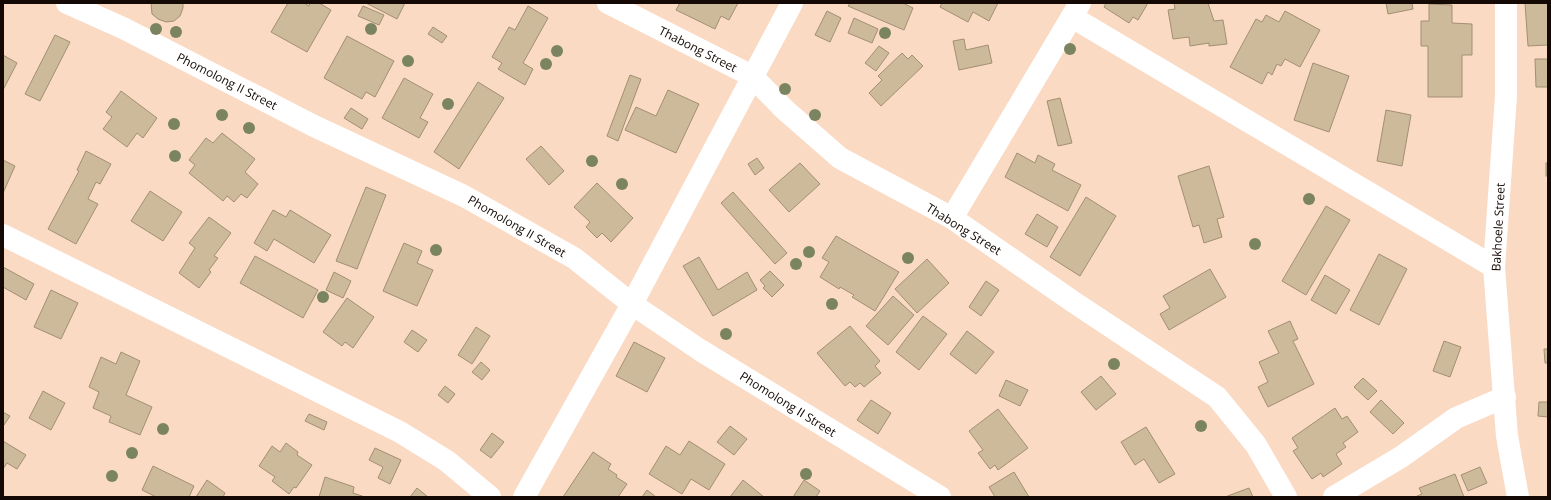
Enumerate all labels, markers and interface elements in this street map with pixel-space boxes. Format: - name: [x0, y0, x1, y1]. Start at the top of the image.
- street label: Thabong Street: [656, 22, 740, 76]
- street label: Phomolong II Street: [174, 48, 280, 114]
- street label: Bakhoele Street: [1487, 182, 1509, 272]
- street label: Phomolong II Street: [465, 191, 569, 261]
- street label: Thabong Street: [923, 199, 1005, 259]
- street label: Phomolong II Street: [737, 367, 839, 441]

